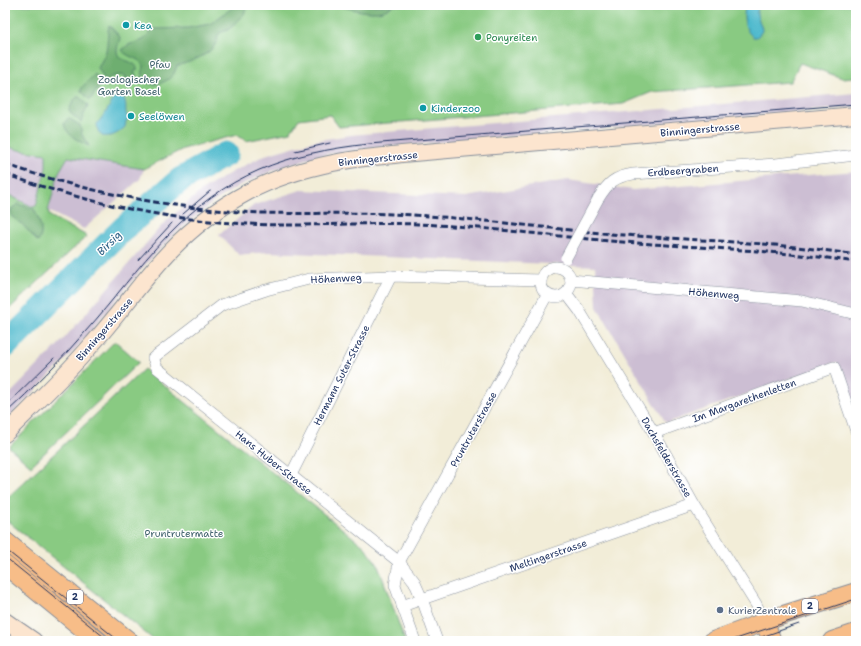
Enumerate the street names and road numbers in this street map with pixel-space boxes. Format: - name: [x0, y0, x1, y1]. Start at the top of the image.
- street label: Binningerstrasse: [660, 120, 741, 139]
- street label: Binningerstrasse: [338, 148, 419, 169]
- street label: Erdbeergraben: [647, 162, 719, 179]
- street label: Höhenweg: [310, 271, 362, 286]
- street label: Höhenweg: [688, 285, 740, 302]
- street label: Binningerstrasse: [73, 295, 136, 364]
- street label: Hermann Suter-Strasse: [310, 322, 373, 428]
- street label: Im Margarethenletten: [690, 376, 798, 425]
- street label: Pruntruterstrasse: [447, 389, 500, 469]
- street label: Dachsfelderstrasse: [638, 415, 695, 500]
- street label: Hans Huber-Strasse: [233, 427, 315, 498]
- street label: Meltingerstrasse: [508, 536, 589, 575]
- road number: 2: [67, 590, 83, 604]
- road number: 2: [802, 599, 818, 613]

